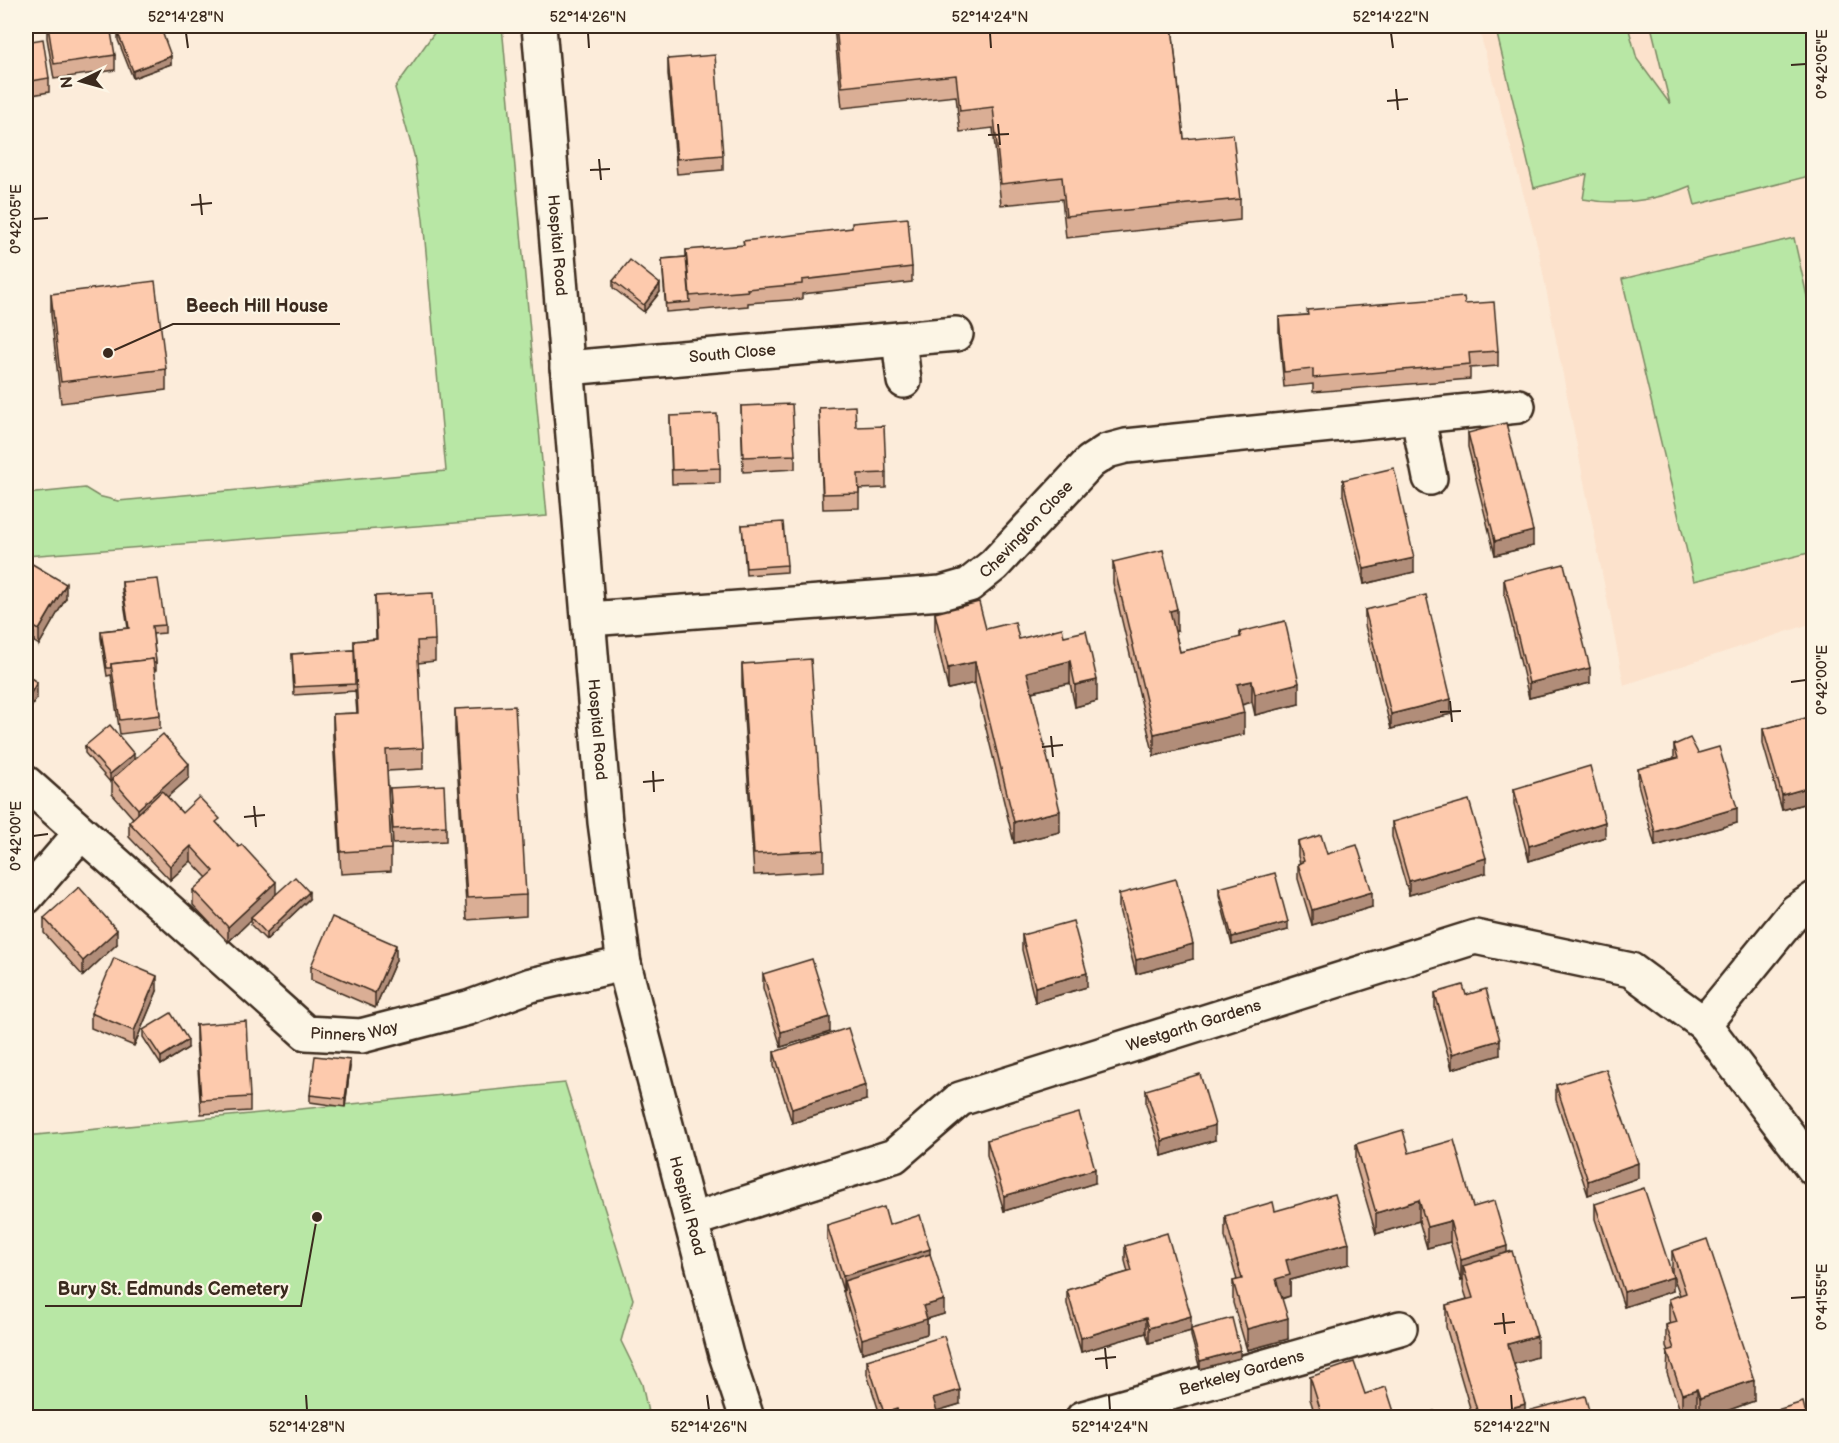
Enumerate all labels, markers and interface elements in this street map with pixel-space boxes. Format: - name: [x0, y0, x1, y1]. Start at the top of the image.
- text: 52°14'28"N: [148, 8, 224, 27]
- text: 52°14'26"N: [549, 8, 627, 27]
- text: 52°14'24"N: [952, 8, 1028, 27]
- text: 52°14'22"N: [1353, 8, 1429, 27]
- text: 0°42'05"E: [1813, 29, 1832, 99]
- north arrow: [51, 51, 111, 111]
- text: N: [58, 75, 78, 89]
- text: 0°42'05"E: [7, 184, 26, 254]
- street label: Hospital Road: [544, 194, 571, 297]
- callout: Beech Hill House: [173, 288, 340, 324]
- text: Beech Hill House: [186, 296, 328, 317]
- street label: South Close: [688, 340, 777, 367]
- street label: Chevington Close: [976, 476, 1077, 582]
- text: 0°42'00"E: [1813, 645, 1832, 715]
- street label: Hospital Road: [584, 678, 611, 781]
- text: 0°42'00"E: [7, 801, 26, 871]
- street label: Westgarth Gardens: [1124, 995, 1263, 1056]
- street label: Pinners Way: [310, 1017, 401, 1046]
- street label: Hospital Road: [665, 1154, 709, 1258]
- text: 0°41'55"E: [1813, 1264, 1832, 1330]
- callout: Bury St. Edmunds Cemetery: [45, 1270, 301, 1306]
- text: Bury St. Edmunds Cemetery: [58, 1279, 289, 1300]
- street label: Berkeley Gardens: [1177, 1346, 1306, 1400]
- text: 52°14'28"N: [269, 1418, 345, 1437]
- text: 52°14'26"N: [670, 1418, 748, 1437]
- text: 52°14'24"N: [1072, 1418, 1148, 1437]
- text: 52°14'22"N: [1474, 1418, 1550, 1437]

